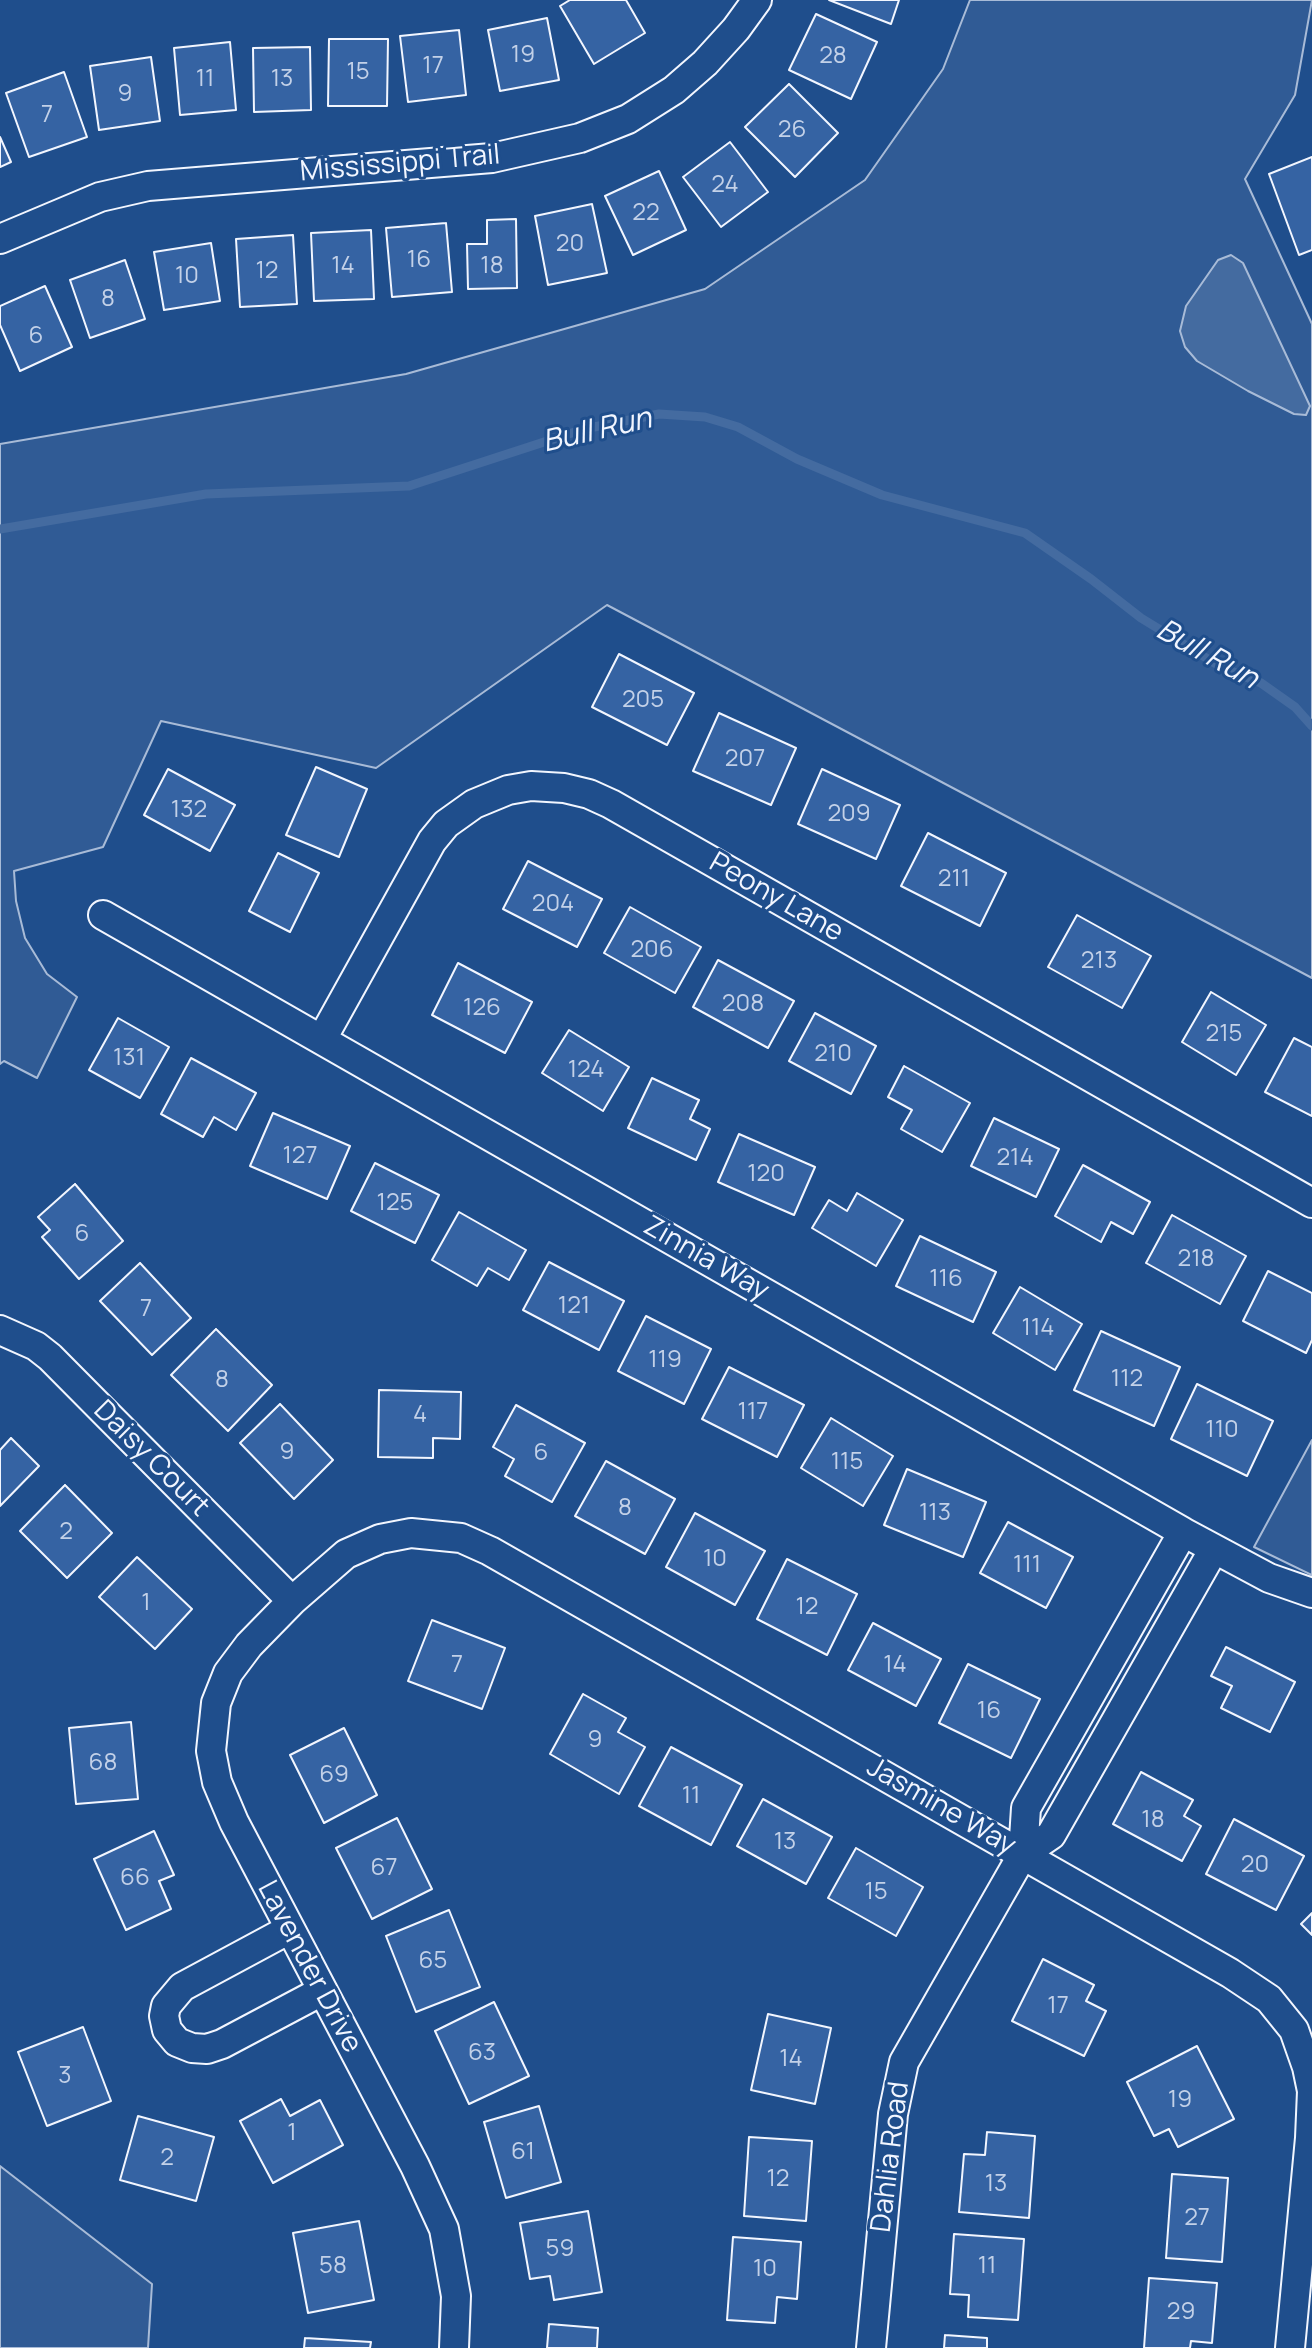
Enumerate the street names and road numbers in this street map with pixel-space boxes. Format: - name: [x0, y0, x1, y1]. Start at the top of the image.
- street label: Mississippi Trail: [299, 139, 501, 189]
- street label: Peony Lane: [703, 846, 849, 950]
- street label: Zinnia Way: [637, 1210, 775, 1308]
- street label: Daisy Court: [86, 1394, 216, 1524]
- street label: Jasmine Way: [861, 1751, 1021, 1863]
- street label: Lavender Drive: [250, 1875, 368, 2059]
- street label: Dahlia Road: [865, 2080, 917, 2234]

